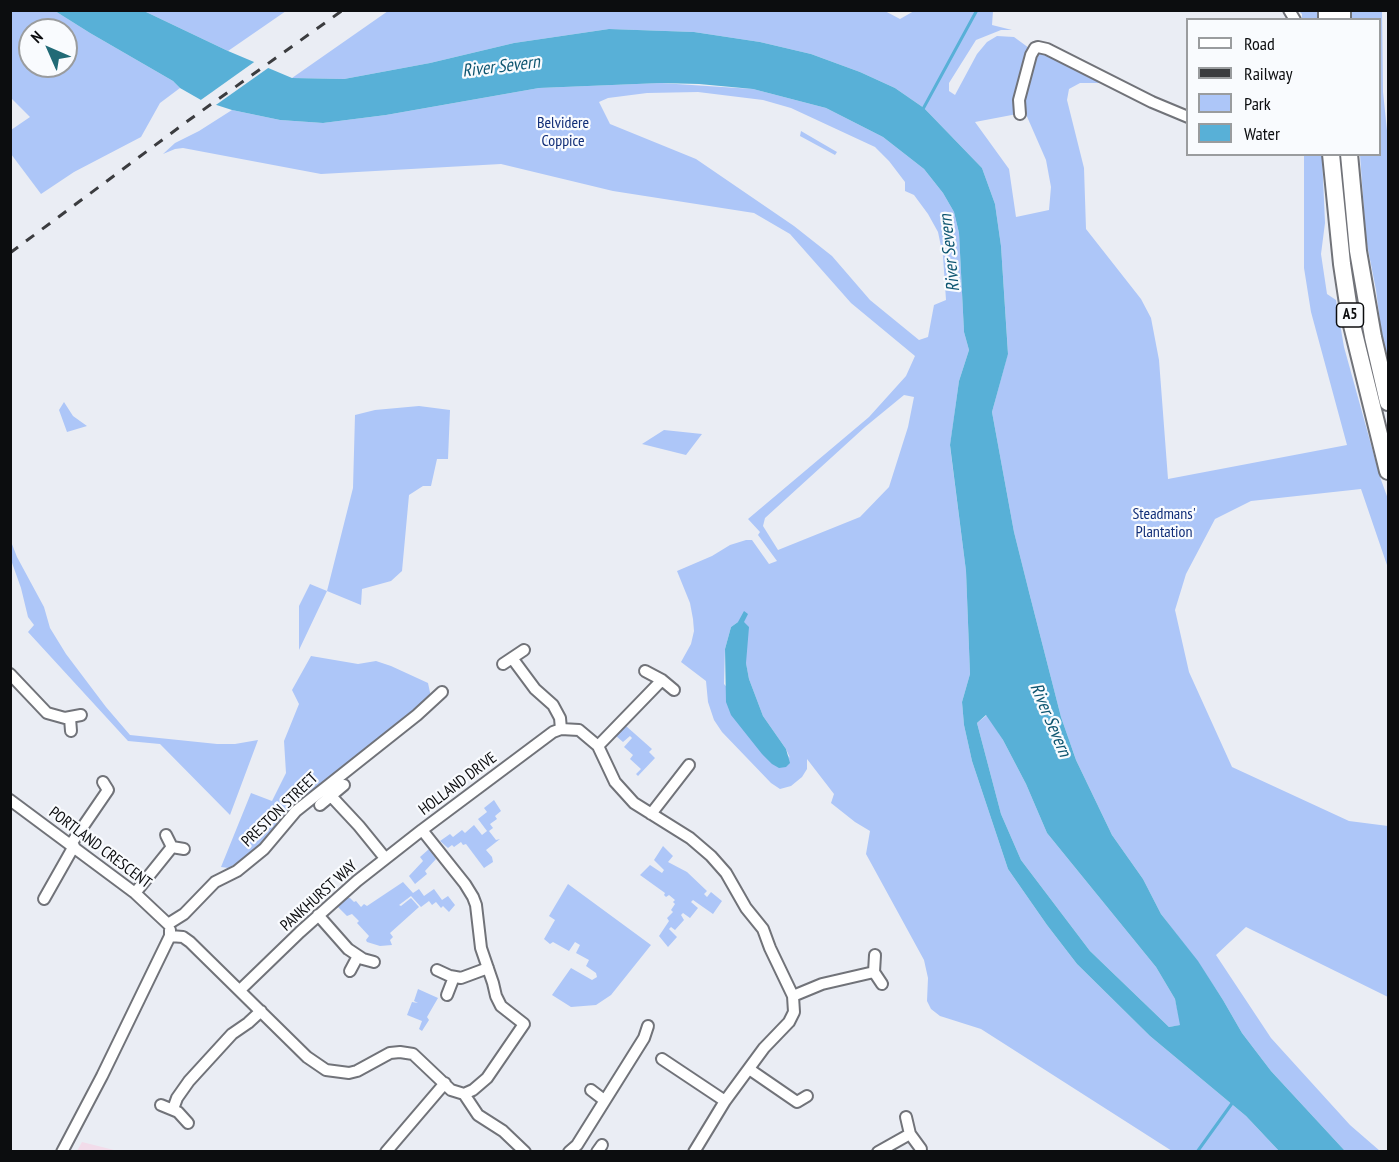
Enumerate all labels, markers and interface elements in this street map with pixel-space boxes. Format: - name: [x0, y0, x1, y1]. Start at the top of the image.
- north arrow: [18, 18, 78, 78]
- legend: [1186, 18, 1381, 156]
- text: N: [27, 27, 47, 47]
- text: Road: [1244, 32, 1275, 55]
- water label: River Severn: [461, 52, 541, 82]
- text: Railway: [1244, 62, 1293, 85]
- text: Park: [1244, 92, 1271, 115]
- park label: Belvidere Coppice: [537, 113, 589, 151]
- text: Water: [1244, 122, 1280, 145]
- water label: River Severn: [935, 213, 965, 293]
- road number: A5: [1336, 303, 1364, 327]
- park label: Steadmans' Plantation: [1132, 504, 1196, 542]
- water label: River Severn: [1025, 680, 1075, 760]
- street label: HOLLAND DRIVE: [415, 748, 501, 820]
- street label: PRESTON STREET: [238, 769, 322, 851]
- street label: PORTLAND CRESCENT: [45, 803, 155, 893]
- street label: PANKHURST WAY: [277, 857, 361, 935]

